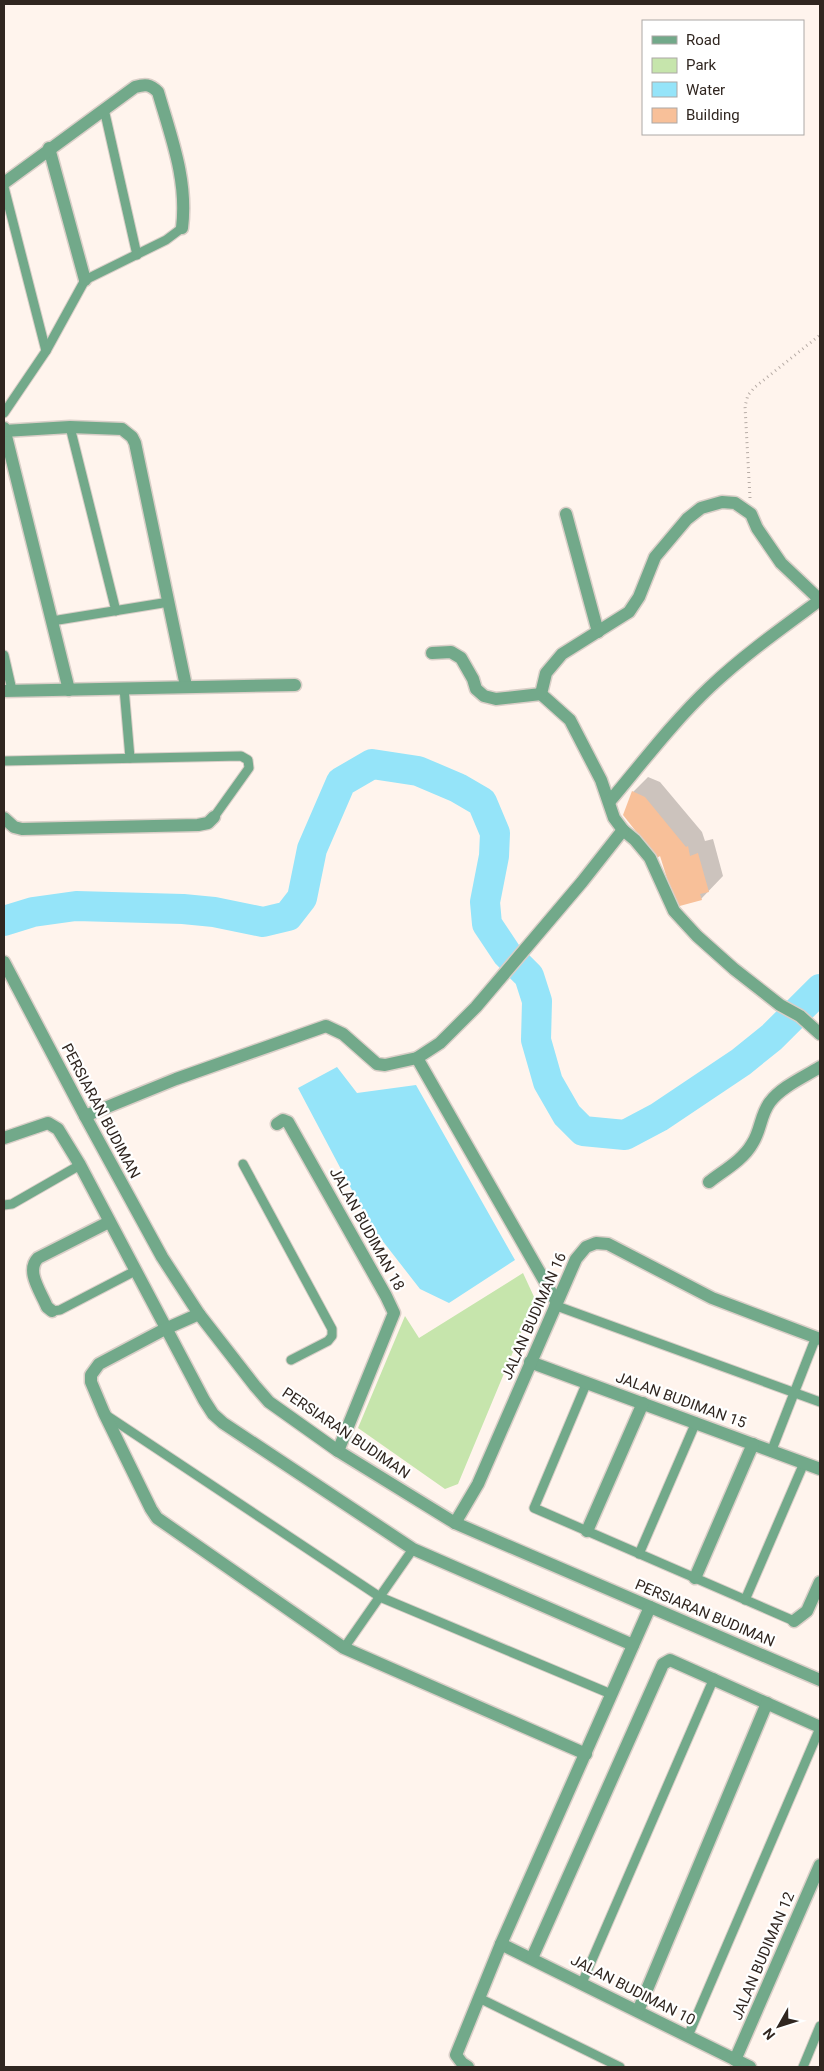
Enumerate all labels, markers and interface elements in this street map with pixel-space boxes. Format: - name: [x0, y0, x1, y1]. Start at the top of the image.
- legend: [642, 20, 804, 135]
- text: Road: [686, 31, 720, 49]
- text: Park: [686, 56, 717, 74]
- text: Water: [686, 81, 725, 99]
- text: Building: [686, 106, 740, 124]
- street label: PERSIARAN BUDIMAN: [58, 1040, 144, 1182]
- street label: JALAN BUDIMAN 18: [326, 1164, 408, 1294]
- street label: JALAN BUDIMAN 16: [498, 1249, 570, 1383]
- street label: JALAN BUDIMAN 15: [613, 1368, 749, 1432]
- street label: PERSIARAN BUDIMAN: [279, 1384, 413, 1482]
- street label: PERSIARAN BUDIMAN: [632, 1575, 778, 1651]
- street label: JALAN BUDIMAN 12: [728, 1889, 798, 2023]
- street label: JALAN BUDIMAN 10: [568, 1951, 698, 2029]
- north arrow: [754, 2001, 804, 2051]
- text: N: [760, 2025, 778, 2043]

